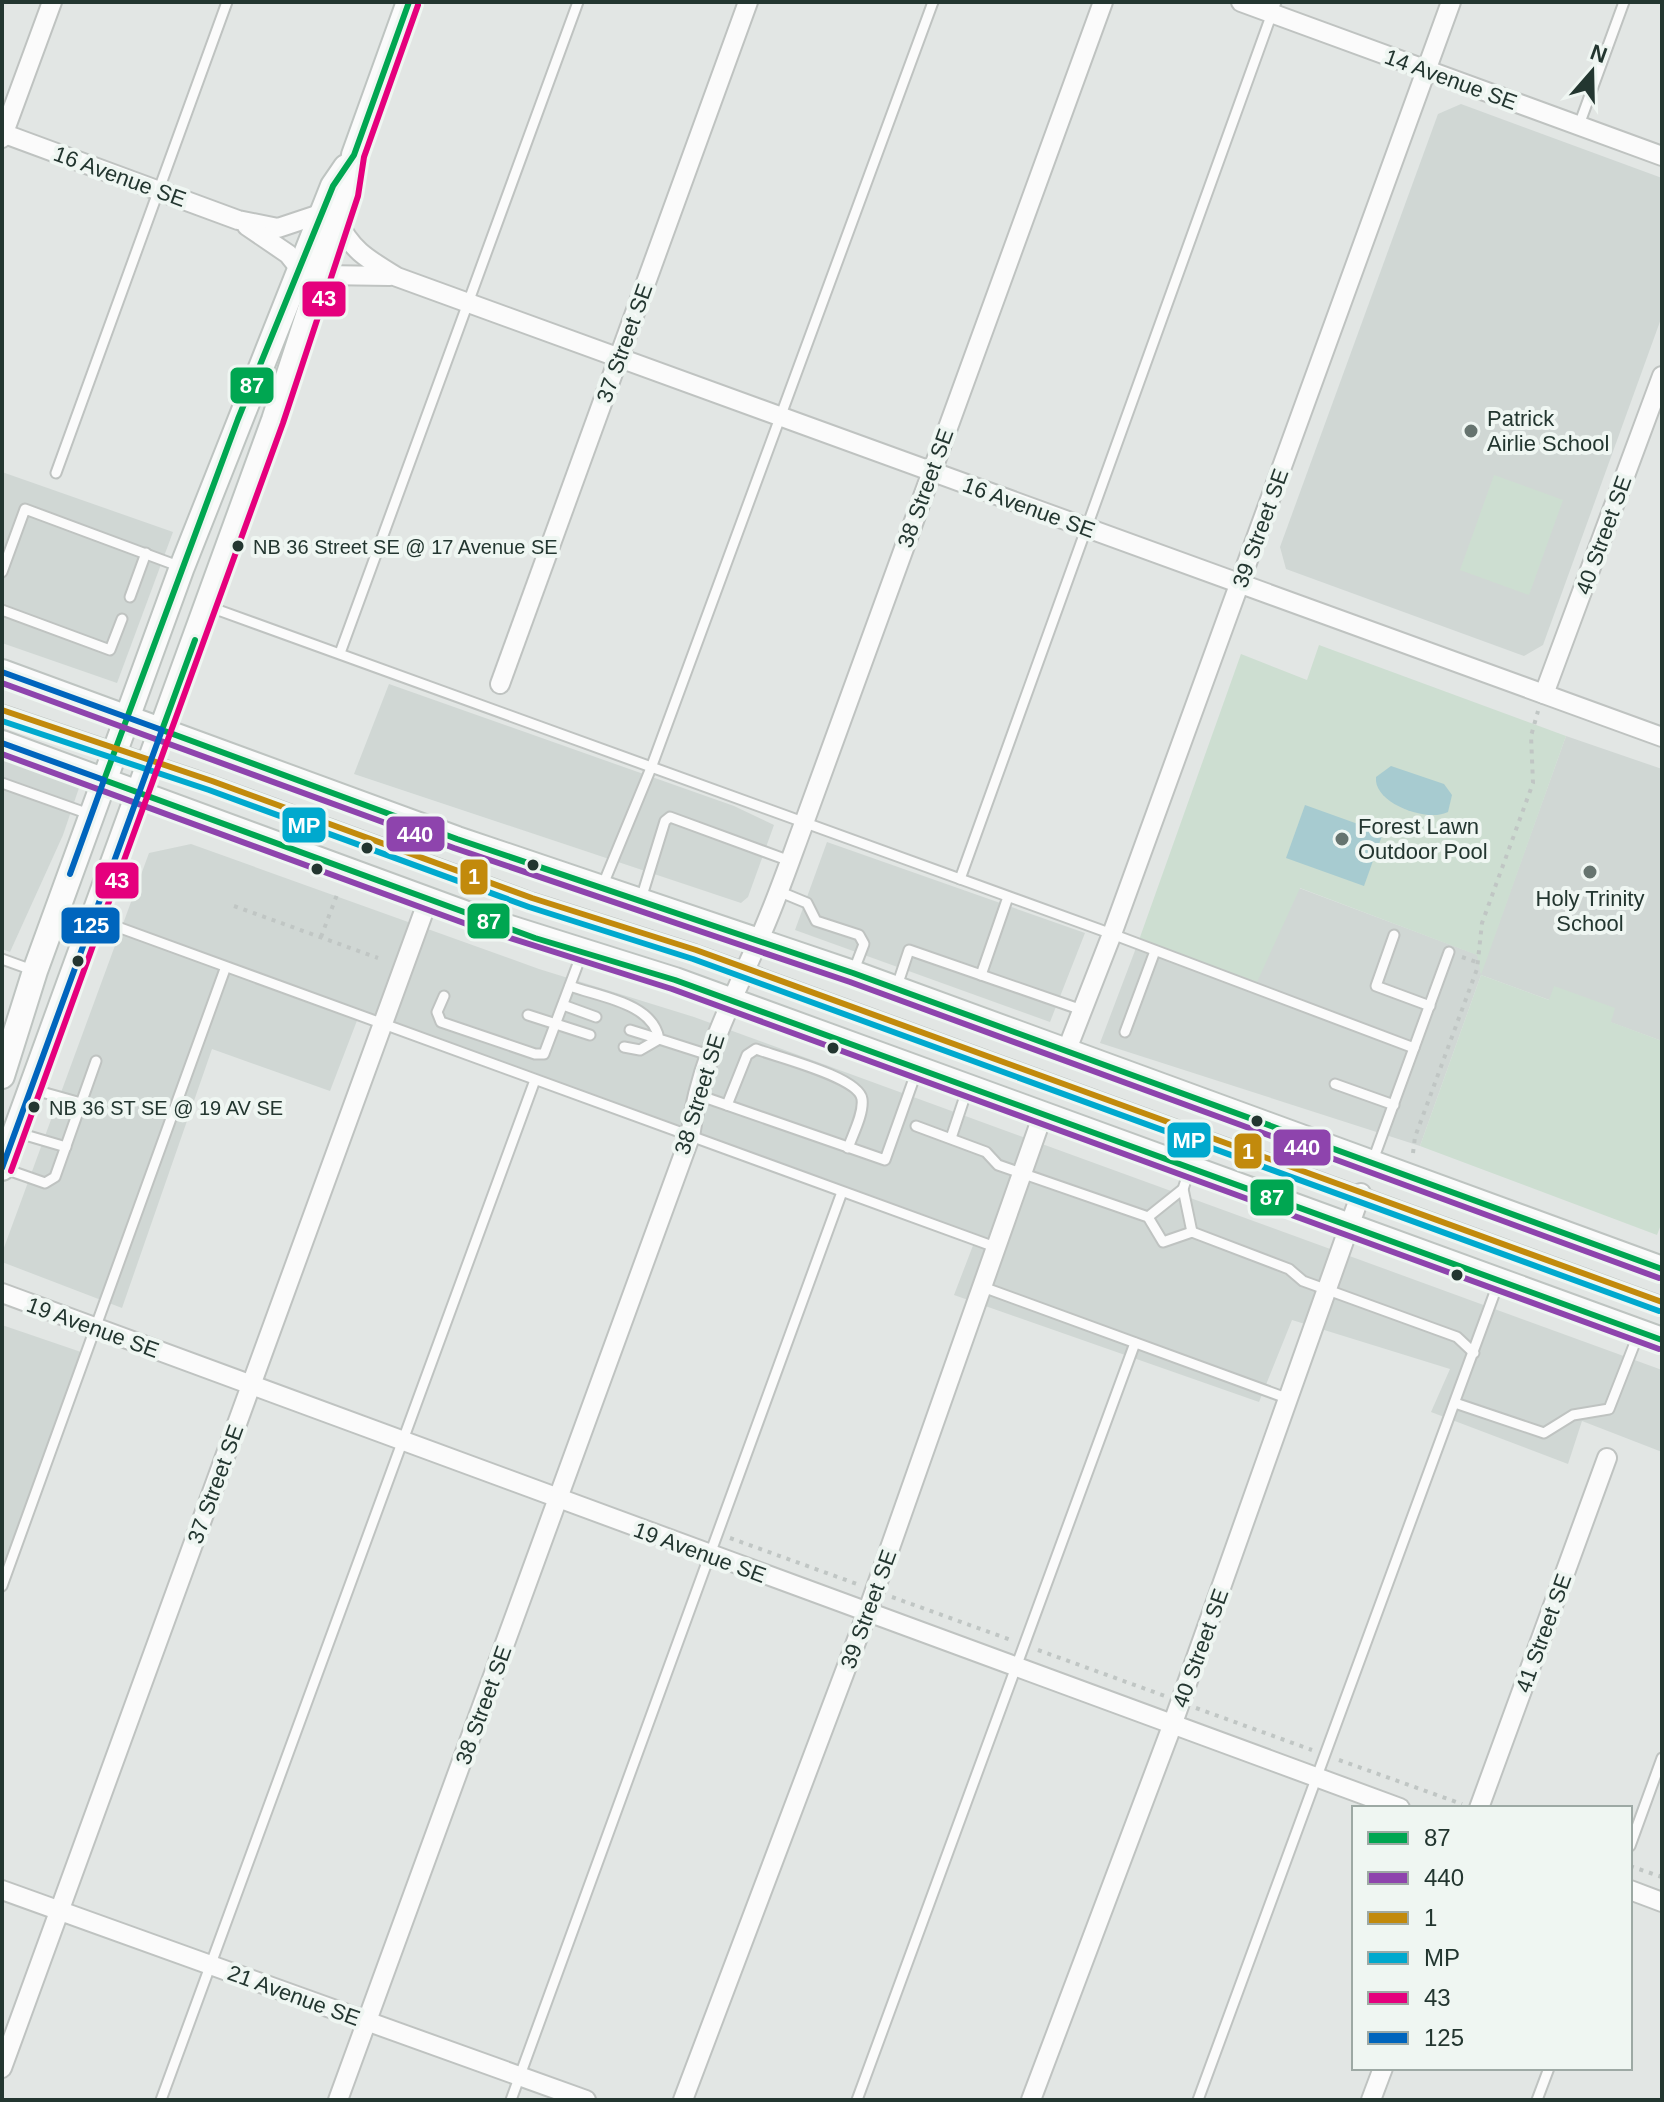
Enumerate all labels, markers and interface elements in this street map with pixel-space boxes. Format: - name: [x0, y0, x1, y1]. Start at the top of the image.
- north arrow: [1552, 32, 1632, 112]
- text: N: [1587, 39, 1610, 68]
- street label: 14 Avenue SE: [1381, 44, 1520, 115]
- street label: 16 Avenue SE: [50, 141, 189, 212]
- line badge: 43: [301, 280, 347, 318]
- street label: 37 Street SE: [591, 280, 658, 406]
- text: 43: [312, 286, 336, 311]
- line badge: 87: [229, 366, 275, 405]
- text: 87: [240, 373, 264, 398]
- place label: Patrick Airlie School: [1487, 406, 1609, 456]
- marker: Patrick Airlie School: [1462, 422, 1480, 440]
- street label: 38 Street SE: [892, 425, 959, 551]
- street label: 39 Street SE: [1227, 465, 1294, 591]
- street label: 16 Avenue SE: [959, 472, 1098, 543]
- street label: 40 Street SE: [1570, 472, 1637, 598]
- place label: NB 36 Street SE @ 17 Avenue SE: [253, 536, 558, 558]
- marker: NB 36 Street SE @ 17 Avenue SE: [230, 538, 246, 554]
- line badge: MP: [281, 806, 327, 844]
- text: MP: [288, 813, 321, 838]
- place label: Forest Lawn Outdoor Pool: [1358, 814, 1488, 864]
- line badge: 440: [385, 815, 446, 853]
- text: 440: [397, 822, 433, 847]
- marker: Forest Lawn Outdoor Pool: [1333, 830, 1351, 848]
- unlabelled marker: [359, 840, 375, 856]
- unlabelled marker: [525, 857, 541, 873]
- line badge: 1: [459, 858, 489, 896]
- line badge: 43: [94, 861, 140, 900]
- unlabelled marker: [309, 861, 325, 877]
- marker: Holy Trinity School: [1581, 863, 1599, 881]
- text: 1: [468, 864, 480, 889]
- text: 43: [105, 868, 129, 893]
- place label: Holy Trinity School: [1536, 886, 1644, 936]
- line badge: 87: [466, 902, 511, 940]
- line badge: 125: [60, 906, 121, 945]
- text: 87: [477, 909, 501, 934]
- text: 125: [73, 913, 109, 938]
- unlabelled marker: [70, 953, 86, 969]
- street label: 38 Street SE: [669, 1031, 730, 1157]
- unlabelled marker: [825, 1040, 841, 1056]
- place label: NB 36 ST SE @ 19 AV SE: [49, 1097, 283, 1119]
- marker: NB 36 ST SE @ 19 AV SE: [26, 1099, 42, 1115]
- unlabelled marker: [1249, 1113, 1265, 1129]
- line badge: MP: [1166, 1121, 1212, 1159]
- text: MP: [1173, 1128, 1206, 1153]
- line badge: 440: [1272, 1128, 1332, 1167]
- line badge: 1: [1233, 1132, 1263, 1170]
- text: 440: [1284, 1135, 1320, 1160]
- text: 1: [1242, 1139, 1254, 1164]
- line badge: 87: [1249, 1178, 1295, 1217]
- text: 87: [1260, 1185, 1284, 1210]
- unlabelled marker: [1449, 1267, 1465, 1283]
- street label: 19 Avenue SE: [23, 1292, 162, 1363]
- street label: 37 Street SE: [182, 1421, 249, 1547]
- street label: 19 Avenue SE: [630, 1517, 769, 1588]
- street label: 39 Street SE: [835, 1546, 902, 1672]
- street label: 41 Street SE: [1510, 1570, 1577, 1696]
- street label: 40 Street SE: [1167, 1585, 1234, 1711]
- street label: 38 Street SE: [450, 1642, 517, 1768]
- legend: [1352, 1806, 1632, 2070]
- text: 87: [1424, 1824, 1451, 1851]
- text: 440: [1424, 1864, 1464, 1891]
- text: 1: [1424, 1904, 1437, 1931]
- text: MP: [1424, 1944, 1460, 1971]
- street label: 21 Avenue SE: [224, 1960, 363, 2031]
- text: 43: [1424, 1984, 1451, 2011]
- text: 125: [1424, 2024, 1464, 2051]

